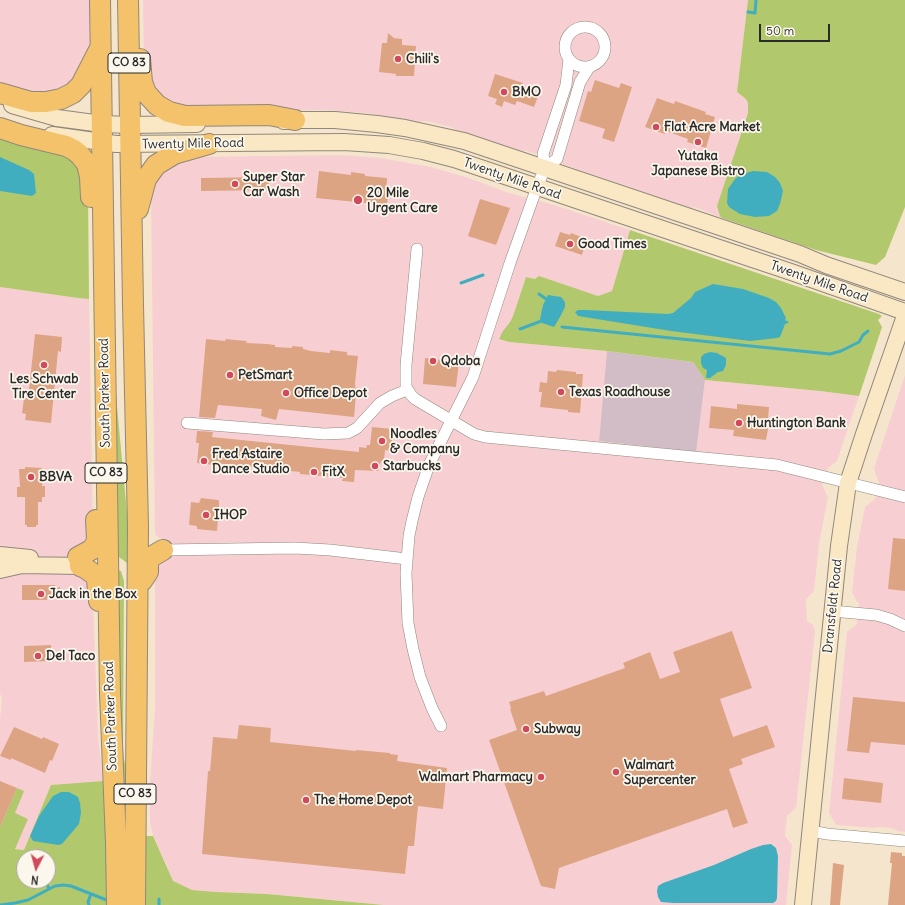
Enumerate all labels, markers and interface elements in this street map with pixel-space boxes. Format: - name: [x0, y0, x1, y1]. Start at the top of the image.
- scale bar: [761, 16, 832, 42]
- text: 50 m: [766, 23, 794, 38]
- place label: Chili's: [406, 51, 439, 67]
- road number: CO 83: [108, 53, 150, 73]
- marker: Chili's: [393, 54, 403, 64]
- place label: BMO: [512, 84, 541, 100]
- marker: BMO: [499, 87, 509, 97]
- place label: Flat Acre Market: [664, 119, 760, 135]
- marker: Flat Acre Market: [651, 122, 661, 132]
- street label: Twenty Mile Road: [142, 135, 244, 153]
- marker: Yutaka Japanese Bistro: [693, 137, 703, 147]
- place label: Yutaka Japanese Bistro: [651, 148, 745, 179]
- street label: Twenty Mile Road: [461, 155, 563, 203]
- place label: Super Star Car Wash: [243, 169, 305, 200]
- marker: Super Star Car Wash: [230, 179, 240, 189]
- place label: 20 Mile Urgent Care: [367, 185, 438, 216]
- marker: 20 Mile Urgent Care: [352, 194, 364, 206]
- place label: Good Times: [578, 236, 647, 252]
- marker: Good Times: [565, 239, 575, 249]
- street label: Twenty Mile Road: [768, 258, 870, 306]
- street label: South Parker Road: [96, 338, 114, 448]
- place label: Qdoba: [441, 353, 480, 369]
- marker: Qdoba: [428, 356, 438, 366]
- marker: Les Schwab Tire Center: [39, 360, 49, 370]
- place label: PetSmart: [238, 367, 292, 383]
- marker: PetSmart: [225, 370, 235, 380]
- place label: Les Schwab Tire Center: [10, 371, 78, 402]
- place label: Texas Roadhouse: [569, 384, 670, 400]
- place label: Office Depot: [294, 385, 367, 401]
- marker: Texas Roadhouse: [556, 387, 566, 397]
- marker: Office Depot: [281, 388, 291, 398]
- place label: Huntington Bank: [747, 415, 846, 431]
- marker: Huntington Bank: [734, 418, 744, 428]
- place label: Noodles & Company: [390, 426, 460, 457]
- marker: Noodles & Company: [377, 436, 387, 446]
- place label: Fred Astaire Dance Studio: [212, 446, 289, 477]
- marker: Fred Astaire Dance Studio: [199, 456, 209, 466]
- place label: Starbucks: [383, 458, 441, 474]
- marker: Starbucks: [370, 461, 380, 471]
- road number: CO 83: [85, 463, 127, 483]
- place label: FitX: [322, 464, 345, 480]
- marker: FitX: [309, 467, 319, 477]
- place label: BBVA: [39, 469, 72, 485]
- marker: BBVA: [26, 472, 36, 482]
- place label: IHOP: [214, 507, 247, 523]
- marker: IHOP: [201, 510, 211, 520]
- street label: Dransfeldt Road: [820, 558, 846, 654]
- place label: Jack in the Box: [49, 586, 137, 602]
- marker: Jack in the Box: [36, 589, 46, 599]
- place label: Del Taco: [46, 648, 95, 664]
- marker: Del Taco: [33, 651, 43, 661]
- street label: South Parker Road: [101, 661, 121, 771]
- place label: Subway: [534, 721, 581, 737]
- marker: Subway: [521, 724, 531, 734]
- place label: Walmart Supercenter: [624, 757, 696, 788]
- marker: Walmart Supercenter: [611, 767, 621, 777]
- place label: Walmart Pharmacy: [419, 769, 533, 785]
- marker: Walmart Pharmacy: [536, 772, 546, 782]
- road number: CO 83: [114, 784, 156, 804]
- place label: The Home Depot: [314, 792, 412, 808]
- marker: The Home Depot: [301, 795, 311, 805]
- north arrow: [16, 849, 56, 889]
- text: N: [30, 873, 39, 887]

